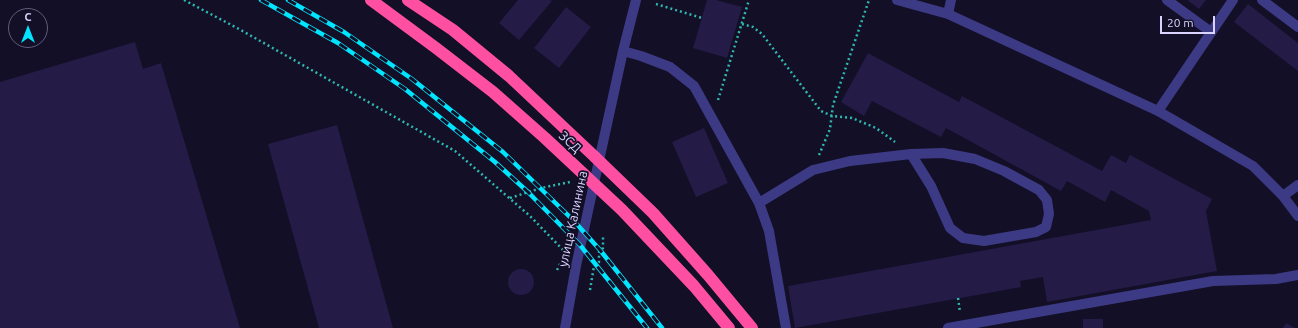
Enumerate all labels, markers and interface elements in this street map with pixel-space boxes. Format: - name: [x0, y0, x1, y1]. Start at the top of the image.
- north arrow: [8, 8, 48, 48]
- scale bar: [1162, 8, 1217, 34]
- text: С: [24, 11, 32, 23]
- text: 20 m: [1167, 16, 1194, 29]
- street label: ЗСД: [556, 128, 584, 156]
- street label: улица Калинина: [555, 169, 591, 269]

